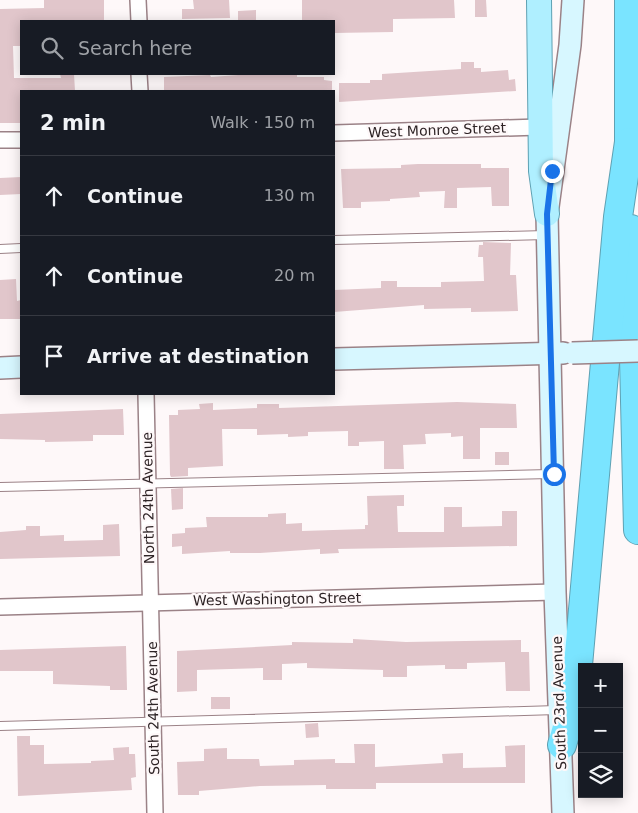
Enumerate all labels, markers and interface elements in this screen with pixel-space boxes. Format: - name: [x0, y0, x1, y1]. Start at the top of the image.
- search box: [20, 20, 335, 75]
- icon: search: [38, 34, 66, 62]
- text: Search here: [78, 37, 192, 59]
- text: 2 min: [40, 111, 106, 135]
- text: Walk · 150 m: [210, 113, 315, 132]
- street label: West Monroe Street: [368, 120, 507, 140]
- route end: [541, 160, 564, 183]
- icon: ahead: [40, 182, 68, 210]
- text: Continue: [87, 185, 183, 207]
- text: 130 m: [264, 186, 315, 205]
- icon: ahead: [40, 262, 68, 290]
- text: Continue: [87, 265, 183, 287]
- text: 20 m: [274, 266, 315, 285]
- icon: arrive: [40, 342, 68, 370]
- text: Arrive at destination: [87, 345, 309, 367]
- street label: North 24th Avenue: [139, 432, 157, 564]
- route start: [543, 463, 566, 486]
- street label: West Washington Street: [193, 590, 362, 608]
- street label: South 23rd Avenue: [549, 636, 569, 770]
- street label: South 24th Avenue: [144, 641, 162, 775]
- map controls: [578, 663, 623, 798]
- button: +: [578, 663, 623, 708]
- button: −: [578, 708, 623, 753]
- button: layers: [578, 753, 623, 798]

